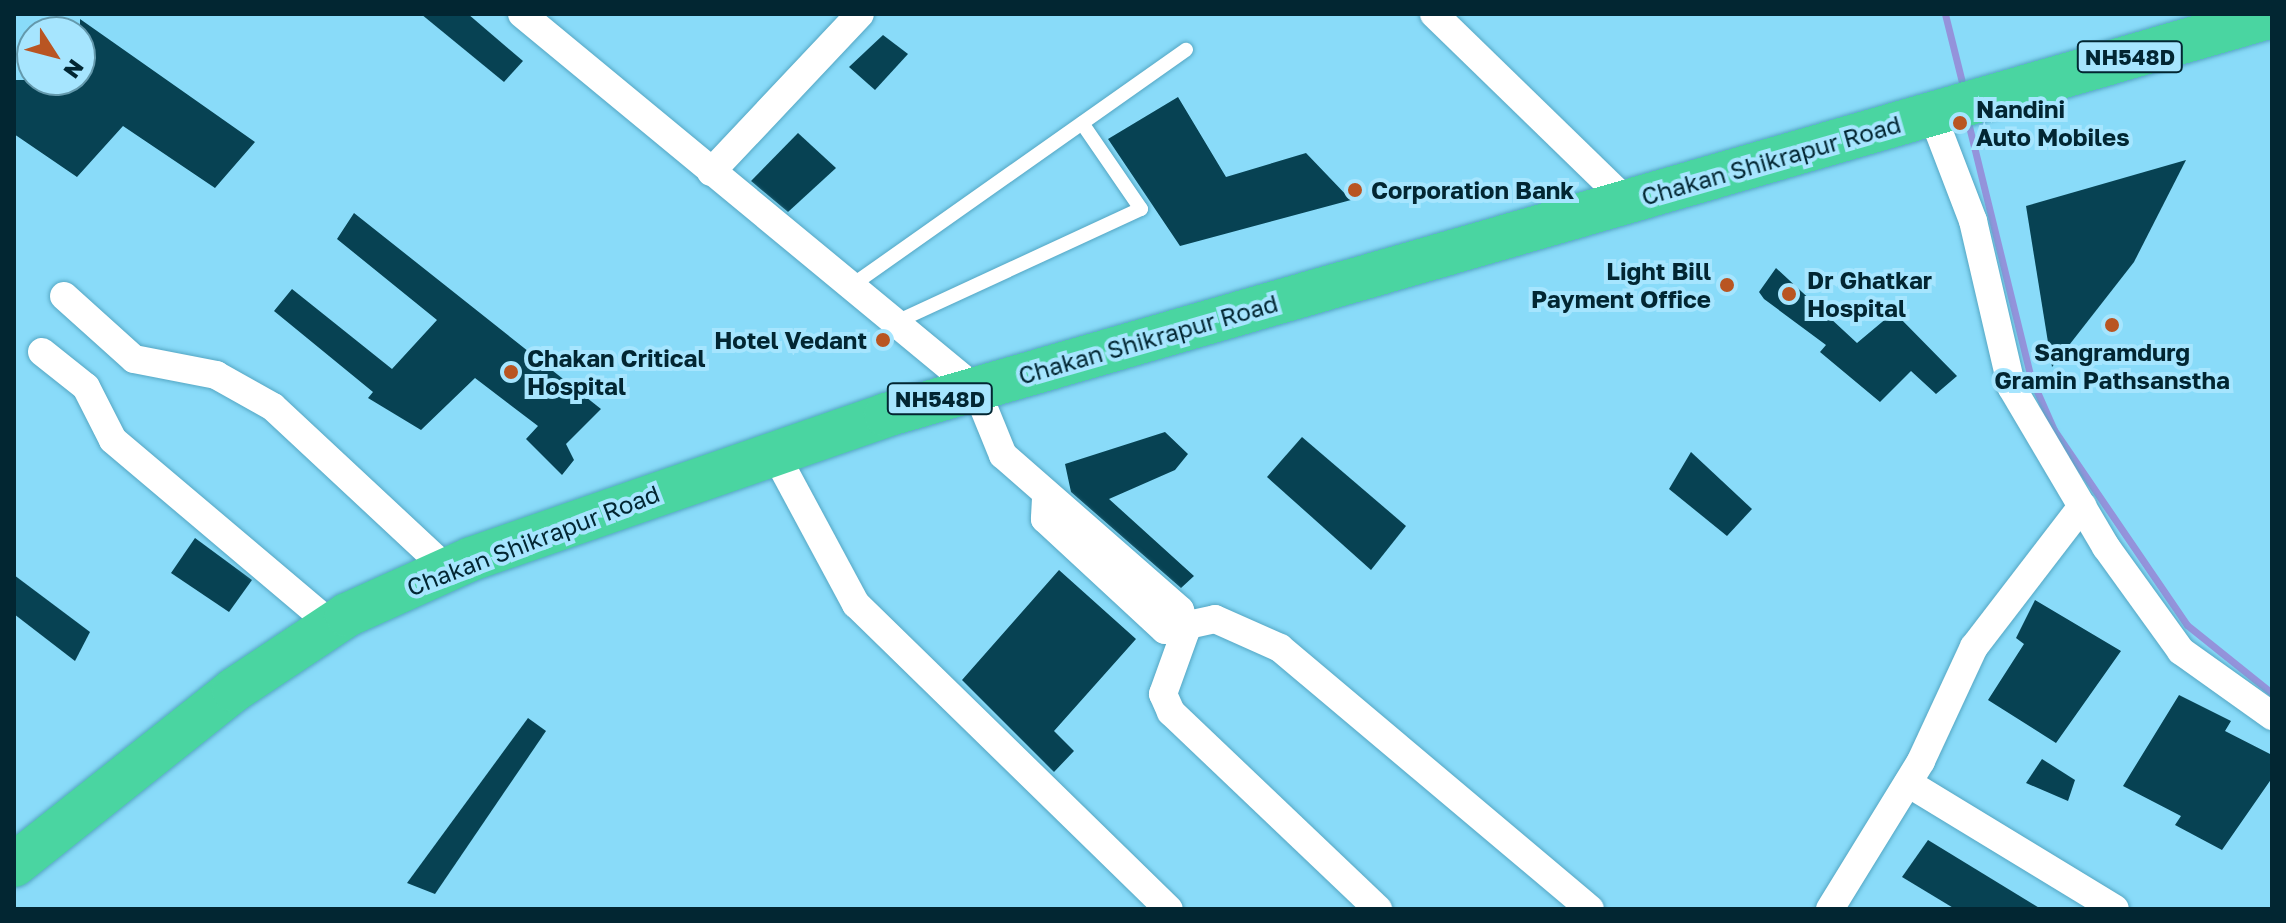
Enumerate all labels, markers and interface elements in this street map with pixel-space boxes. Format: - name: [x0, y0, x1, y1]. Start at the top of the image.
- north arrow: [16, 16, 96, 96]
- road number: NH548D: [2076, 39, 2184, 75]
- text: N: [58, 55, 90, 84]
- place label: Nandini Auto Mobiles: [1976, 95, 2130, 151]
- street label: Chakan Shikrapur Road: [1638, 109, 1904, 211]
- marker: Nandini Auto Mobiles: [1951, 114, 1969, 132]
- place label: Corporation Bank: [1371, 176, 1574, 204]
- marker: Corporation Bank: [1346, 181, 1364, 199]
- place label: Light Bill Payment Office: [1531, 257, 1711, 313]
- place label: Dr Ghatkar Hospital: [1807, 266, 1932, 322]
- marker: Light Bill Payment Office: [1718, 276, 1736, 294]
- marker: Dr Ghatkar Hospital: [1778, 283, 1800, 305]
- street label: Chakan Shikrapur Road: [1015, 288, 1281, 390]
- marker: Sangramdurg Gramin Pathsanstha: [2103, 316, 2121, 334]
- place label: Hotel Vedant: [714, 326, 867, 354]
- marker: Hotel Vedant: [874, 331, 892, 349]
- place label: Sangramdurg Gramin Pathsanstha: [1994, 338, 2230, 394]
- place label: Chakan Critical Hospital: [527, 344, 706, 400]
- marker: Chakan Critical Hospital: [502, 363, 520, 381]
- road number: NH548D: [886, 381, 994, 417]
- street label: Chakan Shikrapur Road: [403, 478, 663, 602]

